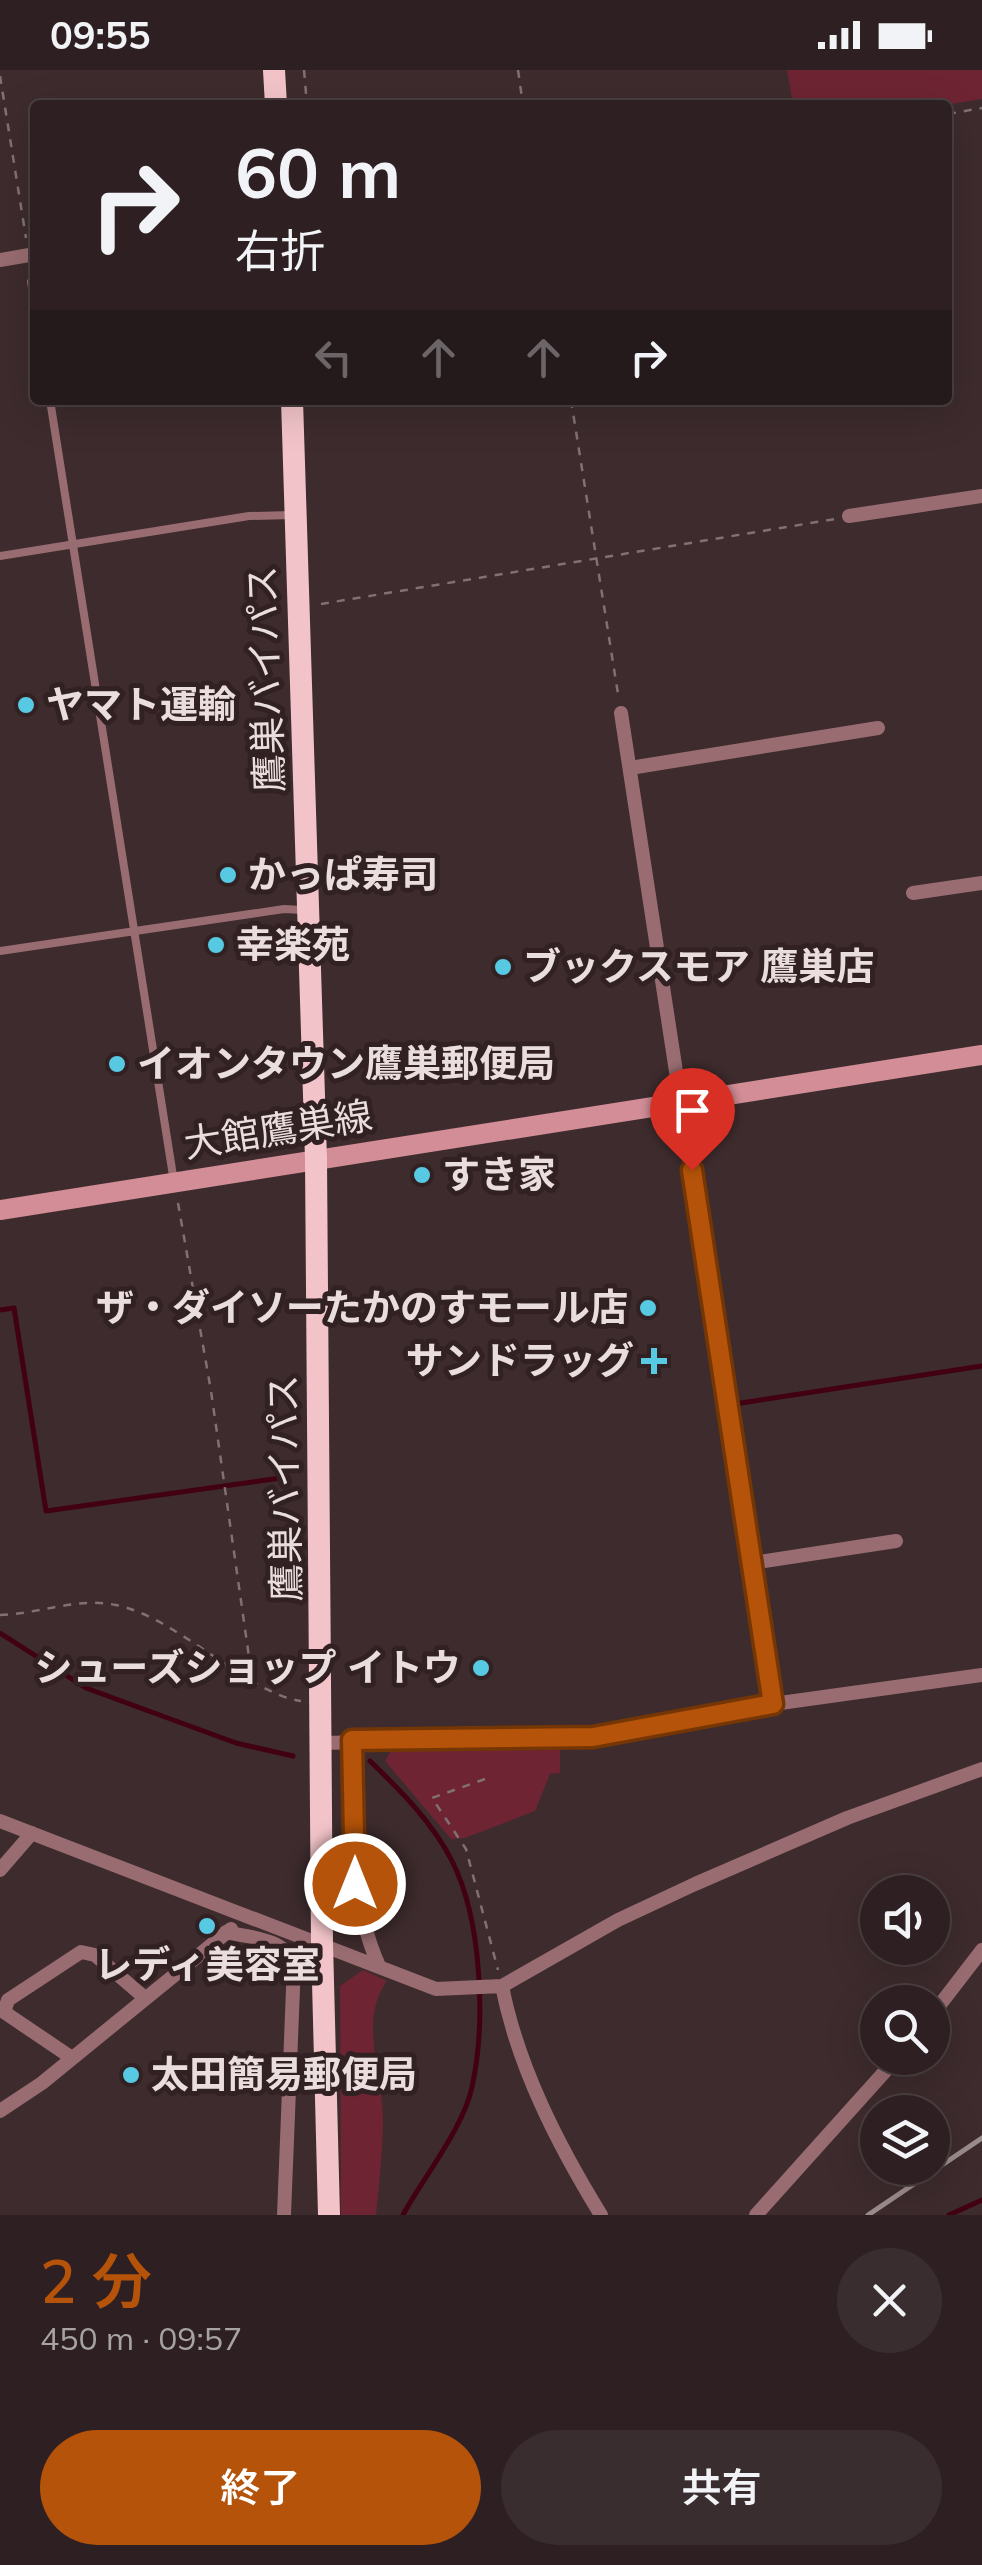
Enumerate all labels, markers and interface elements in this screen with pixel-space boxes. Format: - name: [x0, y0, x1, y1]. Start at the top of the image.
- text: 09:55: [50, 11, 151, 59]
- text: 60 m: [235, 128, 401, 216]
- icon: right: [70, 140, 200, 270]
- text: 右折: [235, 222, 325, 278]
- icon: left: [306, 330, 361, 385]
- icon: ahead: [411, 330, 466, 385]
- icon: ahead: [516, 330, 571, 385]
- icon: right: [621, 330, 676, 385]
- street label: 鷹巣バイパス: [237, 565, 293, 793]
- place label: ヤマト運輸: [46, 680, 236, 728]
- marker: ヤマト運輸: [15, 694, 37, 716]
- place label: かっぱ寿司: [248, 850, 438, 898]
- marker: かっぱ寿司: [217, 864, 239, 886]
- place label: 幸楽苑: [236, 920, 350, 968]
- marker: 幸楽苑: [205, 934, 227, 956]
- place label: ブックスモア 鷹巣店: [523, 942, 874, 990]
- marker: ブックスモア 鷹巣店: [492, 956, 514, 978]
- place label: イオンタウン鷹巣郵便局: [137, 1039, 555, 1087]
- marker: イオンタウン鷹巣郵便局: [106, 1053, 128, 1075]
- pin: [650, 1068, 735, 1171]
- icon: arrive: [665, 1083, 720, 1138]
- street label: 大館鷹巣線: [180, 1090, 375, 1168]
- place label: すき家: [442, 1150, 556, 1198]
- marker: すき家: [411, 1164, 433, 1186]
- place label: ザ・ダイソーたかのすモール店: [96, 1283, 628, 1331]
- marker: ザ・ダイソーたかのすモール店: [637, 1297, 659, 1319]
- place label: サンドラッグ: [406, 1336, 634, 1384]
- marker: サンドラッグ: [643, 1350, 665, 1372]
- street label: 鷹巣バイパス: [258, 1374, 310, 1602]
- place label: シューズショップ イトウ: [34, 1643, 461, 1691]
- marker: シューズショップ イトウ: [470, 1657, 492, 1679]
- position arrow: [303, 1832, 407, 1936]
- map controls: [860, 1875, 950, 2185]
- button: sound: [860, 1875, 950, 1965]
- marker: レディ美容室: [196, 1915, 218, 1937]
- place label: レディ美容室: [94, 1940, 320, 1988]
- button: search: [860, 1985, 950, 2075]
- place label: 太田簡易郵便局: [151, 2050, 417, 2098]
- marker: 太田簡易郵便局: [120, 2064, 142, 2086]
- button: layers: [860, 2095, 950, 2185]
- text: 2 分: [40, 2243, 152, 2318]
- button: close: [837, 2248, 942, 2353]
- text: 450 m · 09:57: [40, 2318, 242, 2358]
- button: 終了: [40, 2430, 481, 2545]
- button: 共有: [501, 2430, 942, 2545]

